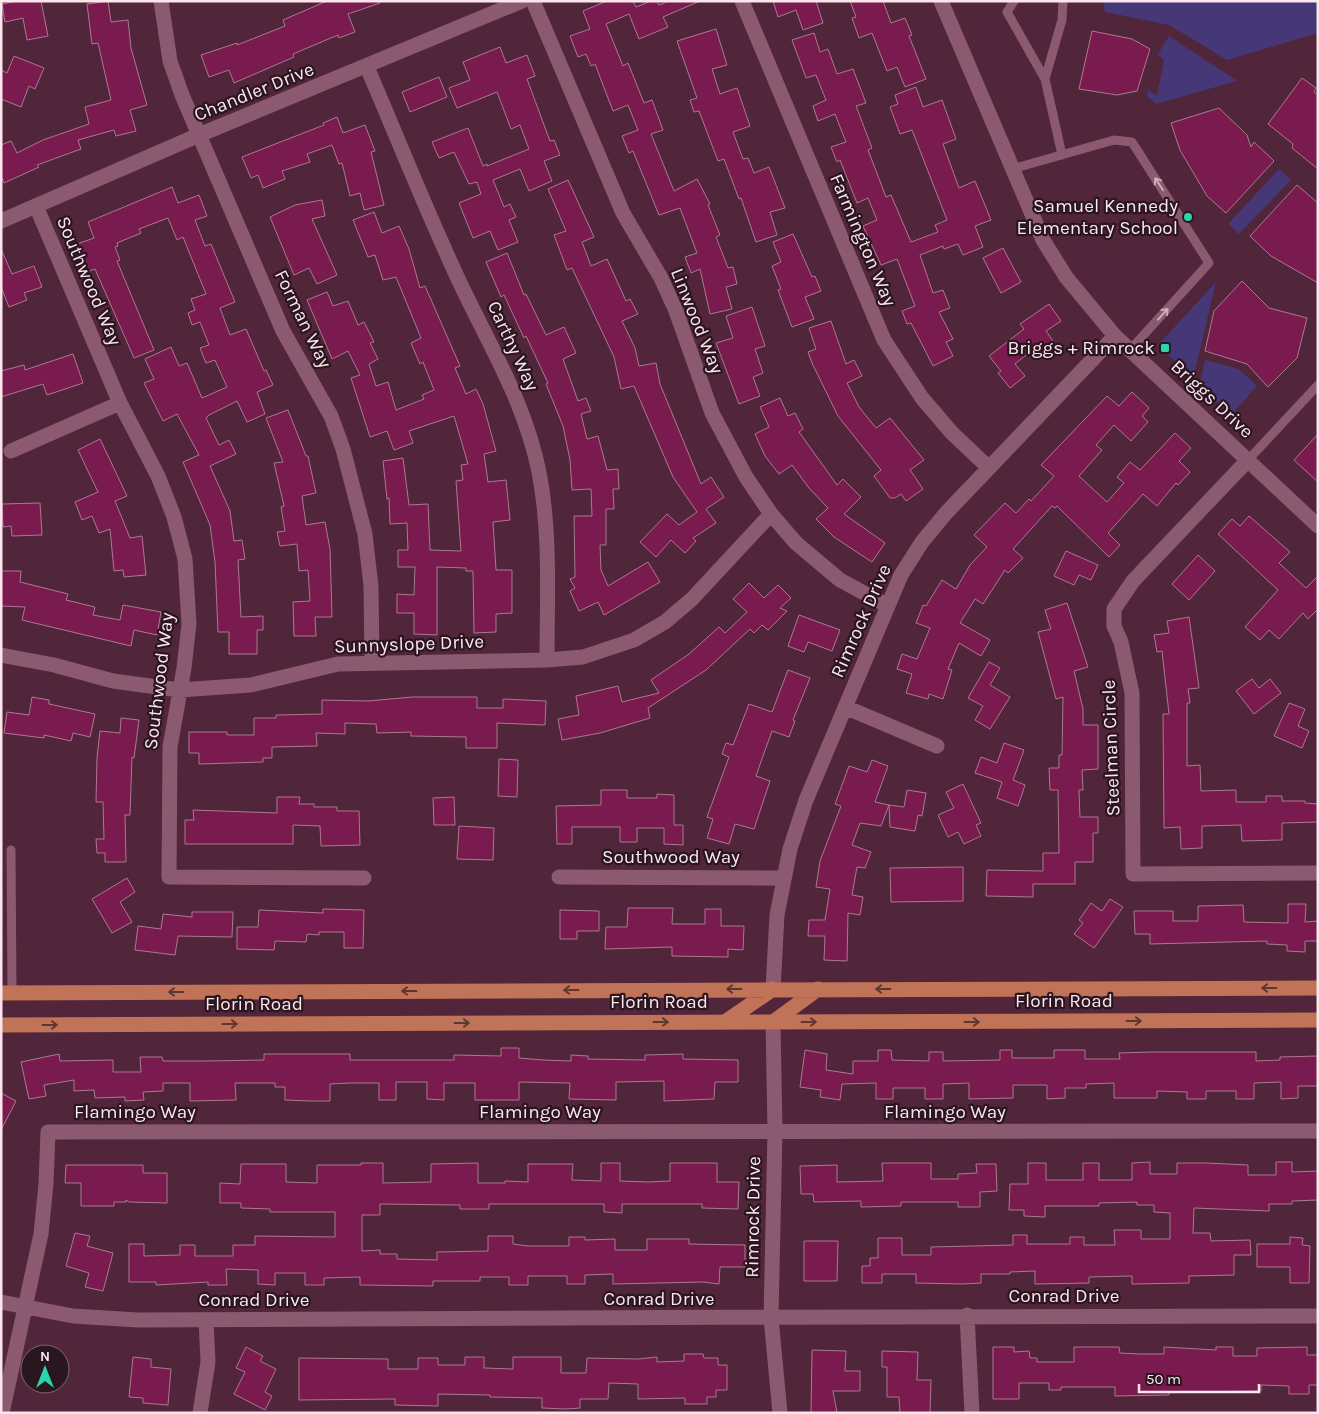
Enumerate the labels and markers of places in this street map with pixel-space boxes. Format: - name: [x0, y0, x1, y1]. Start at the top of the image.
- place label: Samuel Kennedy Elementary School: [1017, 195, 1178, 239]
- marker: Samuel Kennedy Elementary School: [1182, 211, 1194, 223]
- place label: Briggs + Rimrock: [1007, 337, 1155, 359]
- marker: Briggs + Rimrock: [1159, 342, 1171, 354]

